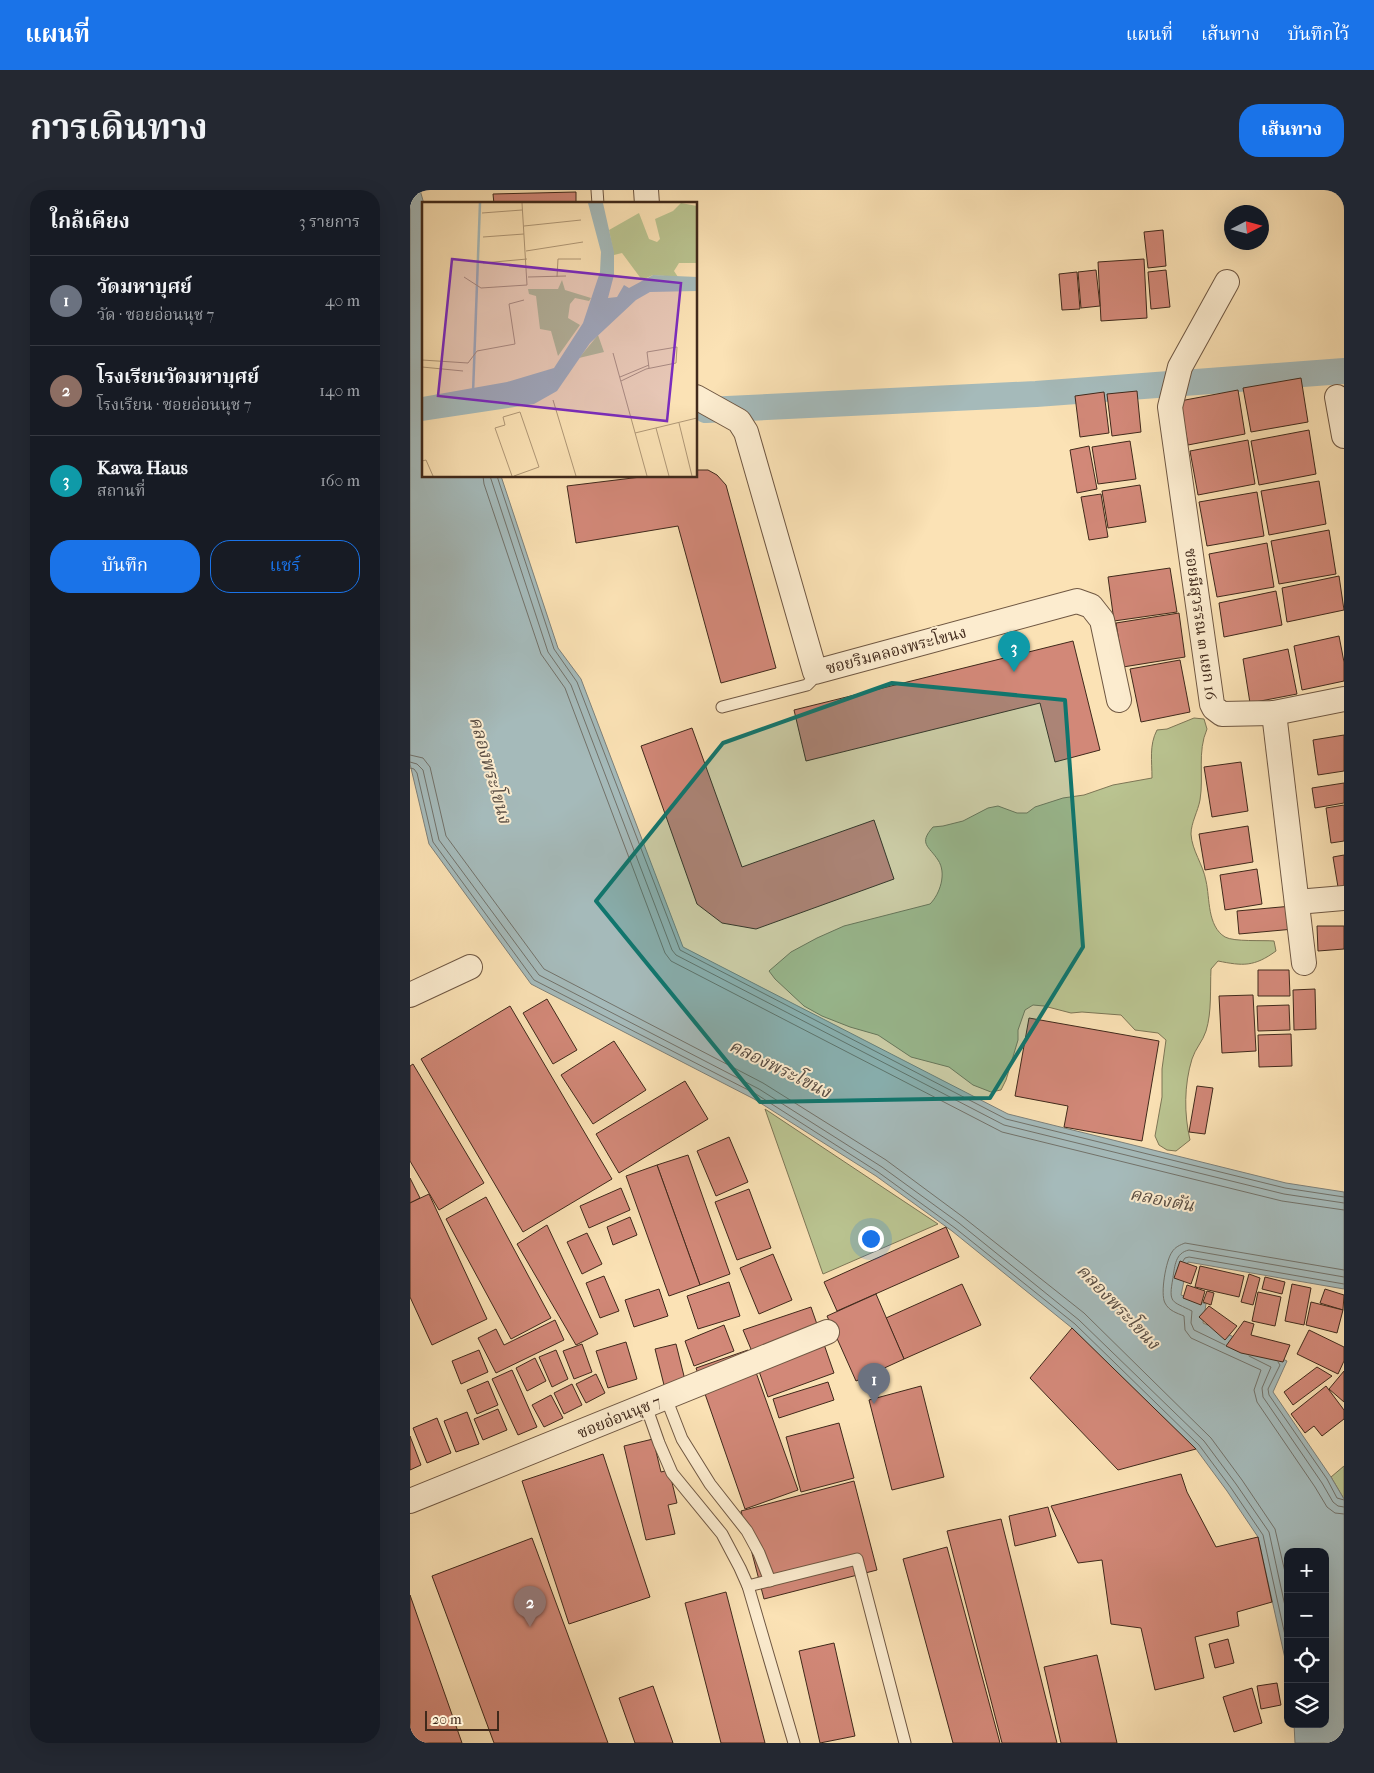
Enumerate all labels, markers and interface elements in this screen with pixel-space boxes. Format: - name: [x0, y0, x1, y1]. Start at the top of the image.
- text: แผนที่: [25, 20, 90, 48]
- text: แผนที่: [1126, 24, 1173, 45]
- text: เส้นทาง: [1201, 24, 1260, 45]
- text: บันทึกไว้: [1288, 24, 1349, 45]
- button: เส้นทาง: [1239, 104, 1344, 157]
- text: การเดินทาง: [30, 107, 208, 148]
- inset map: [422, 202, 698, 478]
- north arrow: [1224, 205, 1269, 250]
- text: ใกล้เคียง: [50, 209, 130, 233]
- text: 3 รายการ: [299, 212, 360, 231]
- text: วัดมหาบุศย์: [97, 276, 192, 298]
- text: 1: [63, 291, 69, 310]
- text: 40 m: [325, 291, 360, 310]
- text: วัด · ซอยอ่อนนุช 7: [97, 305, 214, 324]
- text: โรงเรียนวัดมหาบุศย์: [97, 366, 259, 388]
- text: 2: [62, 381, 70, 400]
- text: 140 m: [319, 381, 360, 400]
- text: โรงเรียน · ซอยอ่อนนุช 7: [97, 395, 251, 414]
- text: Kawa Haus: [97, 457, 188, 479]
- text: 3: [63, 471, 69, 490]
- text: 160 m: [320, 471, 360, 490]
- text: สถานที่: [97, 481, 145, 500]
- button: บันทึก: [50, 540, 200, 593]
- button: แชร์: [210, 540, 360, 593]
- street label: ซอยมีสุวรรณ ๓ แยก 16: [1179, 547, 1221, 702]
- street label: ซอยริมคลองพระโขนง: [823, 621, 968, 678]
- pin: 3: [998, 631, 1030, 672]
- water label: คลองพระโขนง: [465, 713, 518, 827]
- water label: คลองพระโขนง: [726, 1033, 836, 1103]
- water label: คลองตัน: [1128, 1183, 1196, 1217]
- your location: [858, 1226, 884, 1252]
- water label: คลองพระโขนง: [1072, 1258, 1167, 1355]
- pin: 1: [858, 1363, 890, 1404]
- street label: ซอยอ่อนนุช 7: [574, 1391, 665, 1444]
- map controls: [1284, 1548, 1329, 1728]
- button: +: [1284, 1548, 1329, 1593]
- pin: 2: [514, 1586, 546, 1627]
- button: −: [1284, 1593, 1329, 1638]
- button: locate: [1284, 1638, 1329, 1683]
- button: layers: [1284, 1683, 1329, 1728]
- scale bar: [425, 1708, 499, 1731]
- text: 20 m: [432, 1711, 462, 1728]

